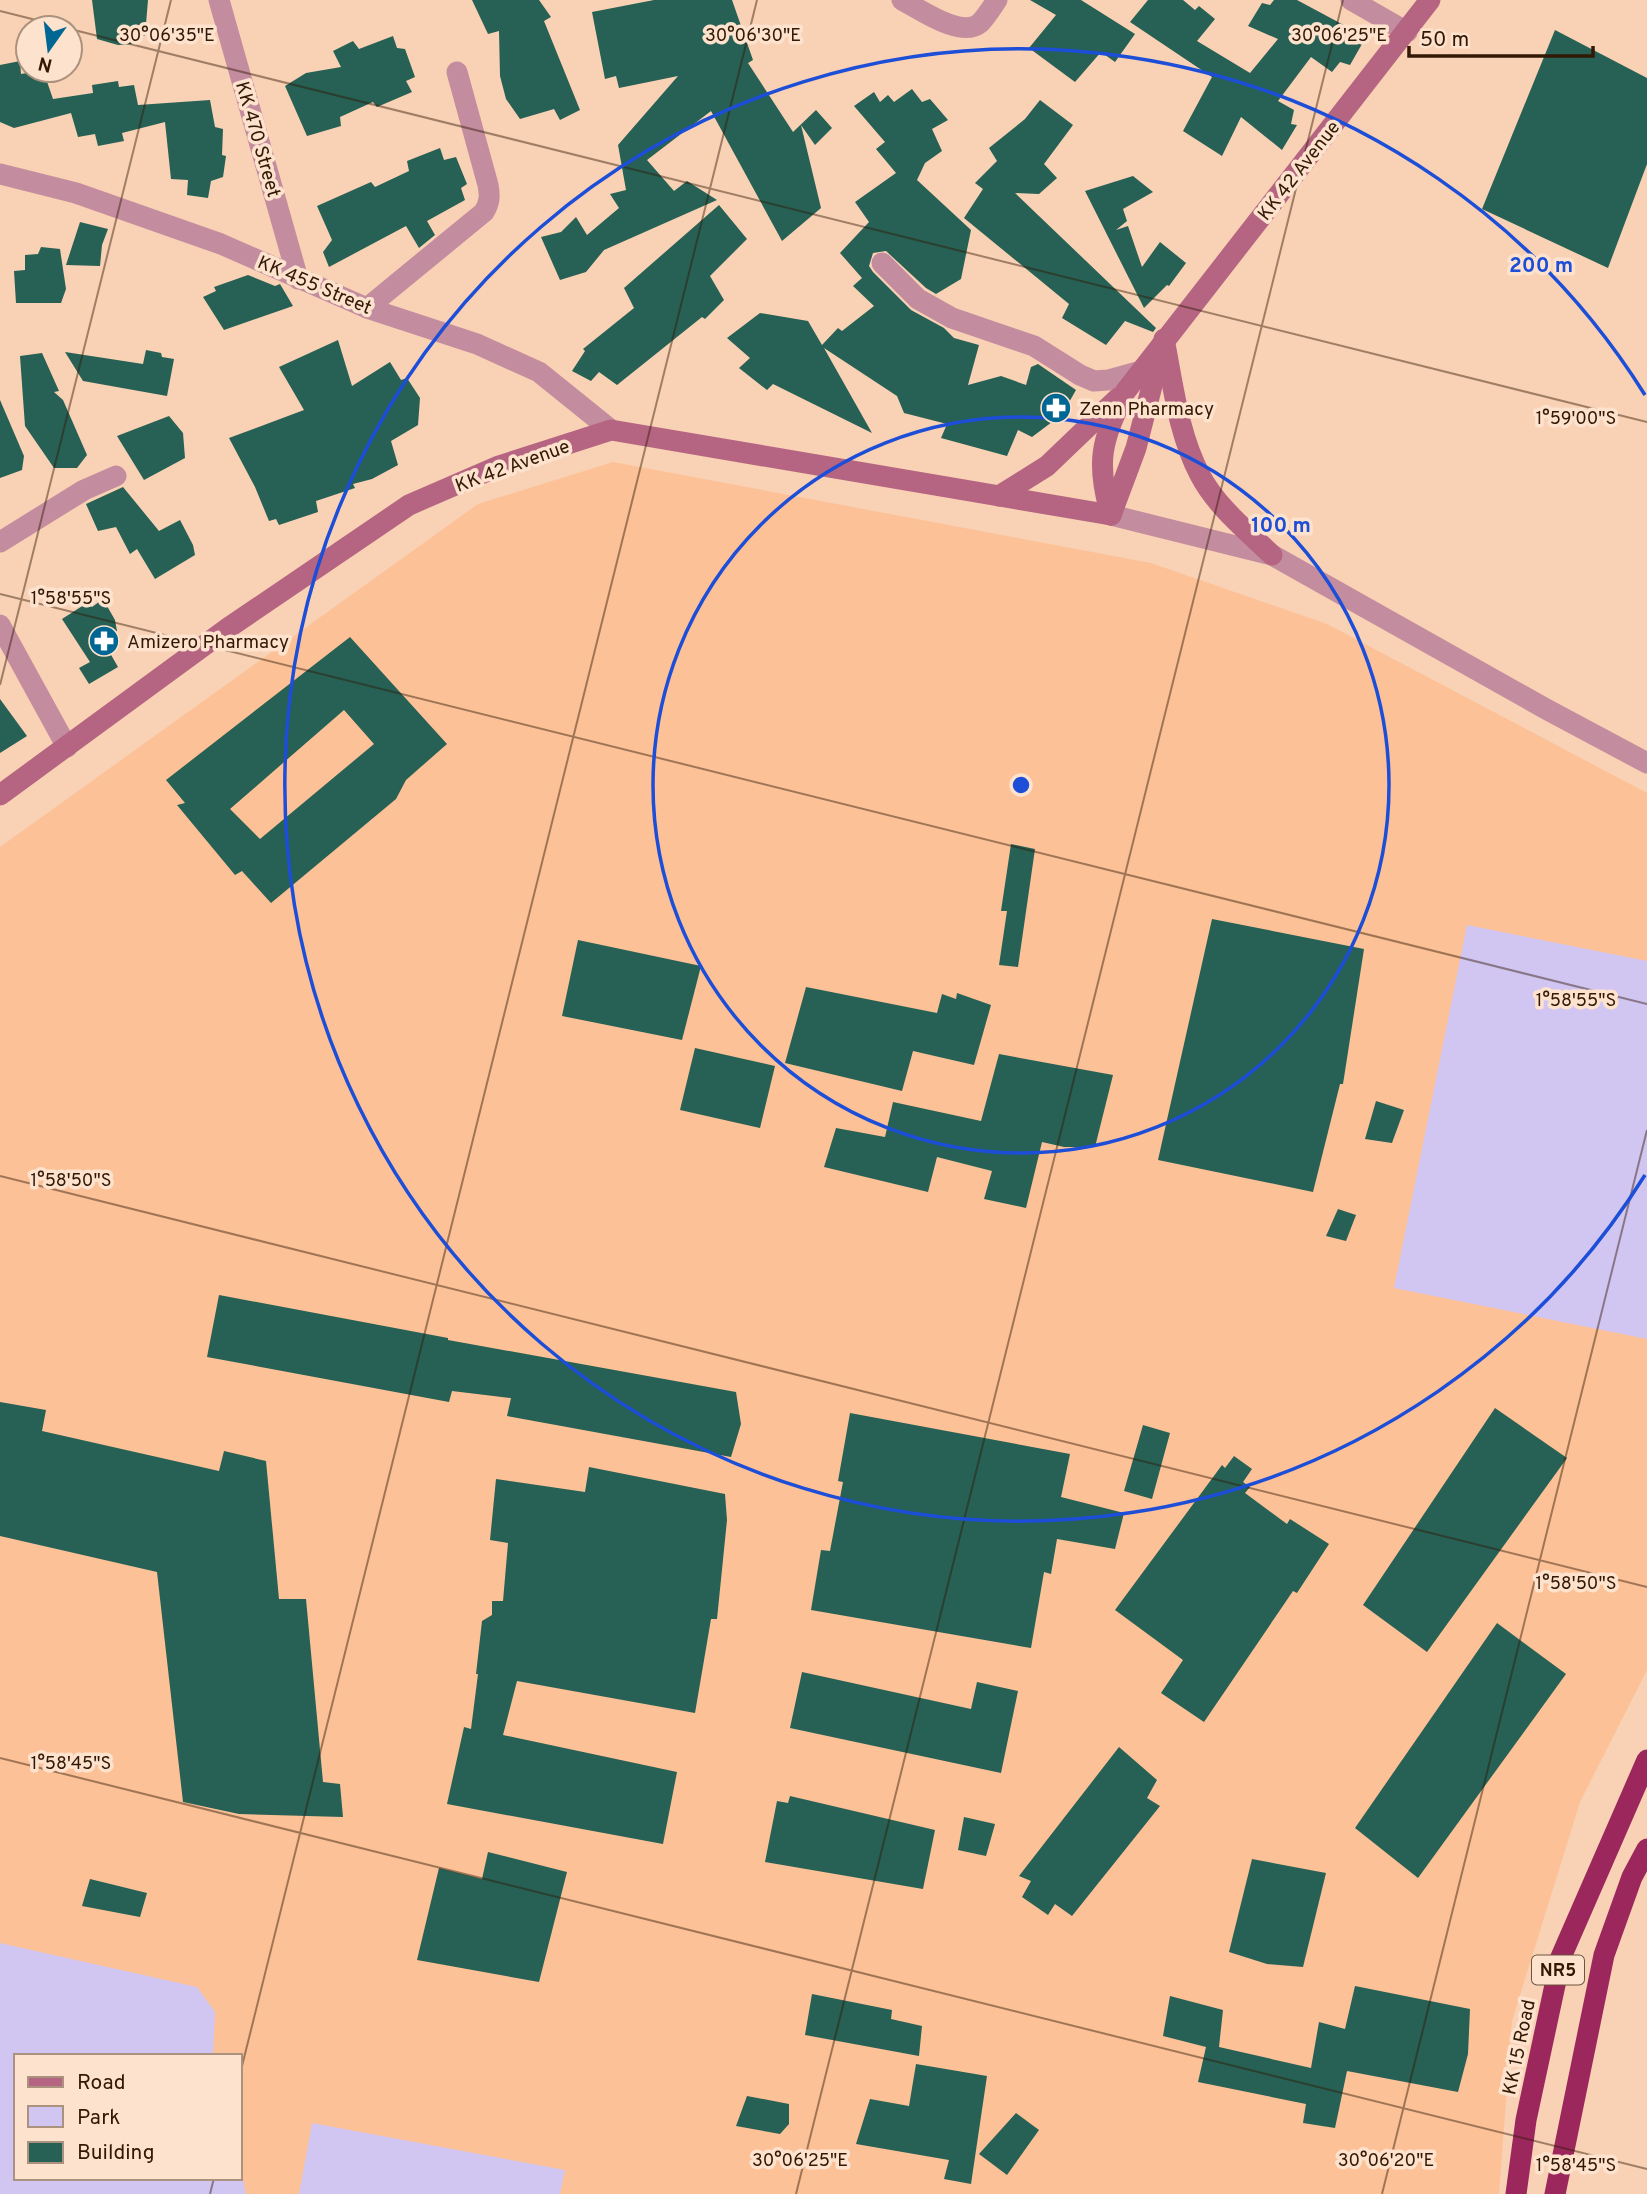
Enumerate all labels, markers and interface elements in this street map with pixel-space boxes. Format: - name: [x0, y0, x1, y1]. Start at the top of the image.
- north arrow: [14, 14, 84, 84]
- scale bar: [1409, 14, 1593, 58]
- text: 30°06'35"E: [119, 25, 215, 48]
- text: 30°06'30"E: [705, 25, 801, 48]
- text: 30°06'25"E: [1291, 25, 1387, 48]
- text: 50 m: [1420, 27, 1469, 54]
- text: N: [36, 50, 55, 77]
- street label: KK 470 Street: [229, 79, 285, 200]
- street label: KK 42 Avenue: [1253, 116, 1346, 226]
- street label: KK 455 Street: [254, 251, 375, 321]
- text: 200 m: [1509, 253, 1573, 280]
- pharmacy icon: Zenn Pharmacy: [1039, 391, 1073, 425]
- place label: Zenn Pharmacy: [1079, 398, 1214, 422]
- text: 1°59'00"S: [1536, 408, 1616, 431]
- street label: KK 42 Avenue: [452, 435, 573, 499]
- text: 100 m: [1251, 513, 1311, 540]
- text: 1°58'55"S: [31, 588, 111, 611]
- pharmacy icon: Amizero Pharmacy: [87, 624, 121, 658]
- place label: Amizero Pharmacy: [127, 631, 289, 655]
- centre of rings: [1009, 773, 1033, 797]
- text: 1°58'55"S: [1536, 990, 1616, 1013]
- text: 1°58'50"S: [31, 1170, 111, 1193]
- text: 1°58'50"S: [1536, 1573, 1616, 1596]
- text: 1°58'45"S: [31, 1753, 111, 1776]
- road number: NR5: [1532, 1956, 1584, 1984]
- street label: KK 15 Road: [1498, 1998, 1542, 2097]
- legend: [14, 2054, 242, 2180]
- text: Road: [77, 2070, 126, 2097]
- text: Park: [77, 2105, 120, 2132]
- text: Building: [77, 2140, 155, 2167]
- text: 30°06'25"E: [752, 2150, 848, 2173]
- text: 30°06'20"E: [1338, 2150, 1434, 2173]
- text: 1°58'45"S: [1536, 2155, 1616, 2178]

